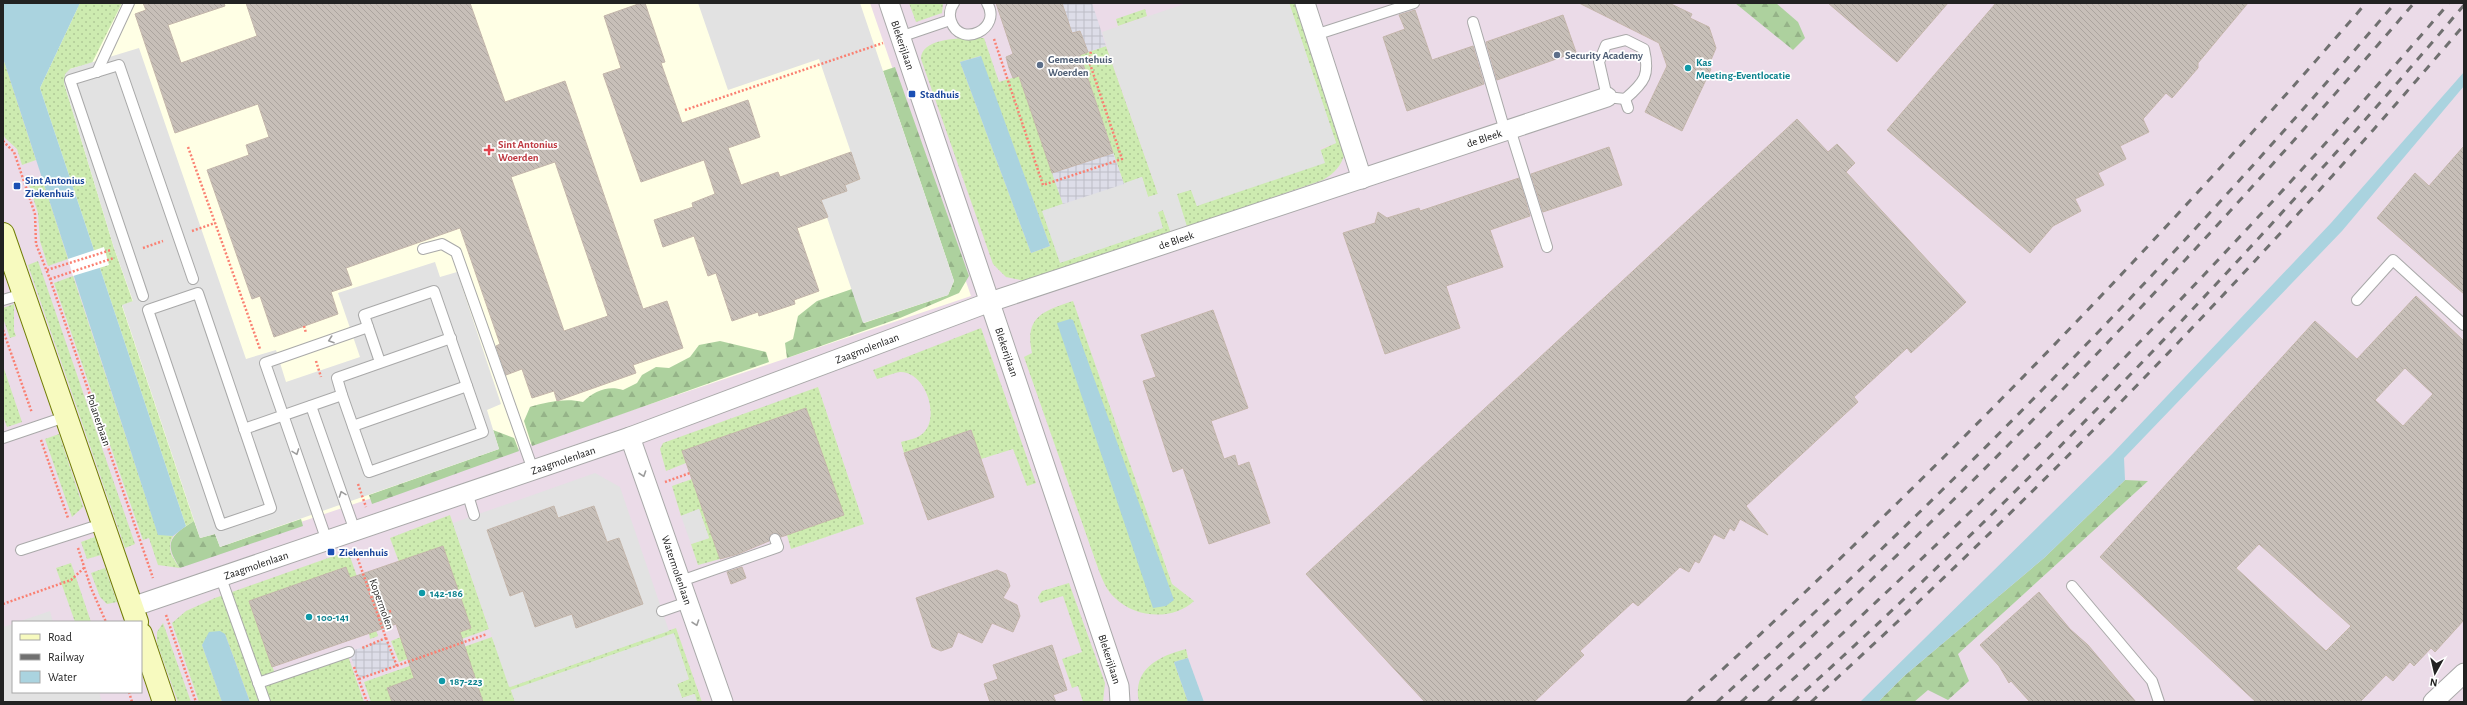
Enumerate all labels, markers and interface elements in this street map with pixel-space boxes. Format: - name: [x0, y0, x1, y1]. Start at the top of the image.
- street label: Blekerijlaan: [889, 19, 916, 71]
- marker: Security Academy: [1552, 50, 1562, 60]
- place label: Security Academy: [1565, 50, 1643, 61]
- place label: Gemeentehuis Woerden: [1048, 54, 1112, 78]
- place label: Kas Meeting-Eventlocatie: [1696, 57, 1790, 81]
- marker: Gemeentehuis Woerden: [1035, 60, 1045, 70]
- marker: Kas Meeting-Eventlocatie: [1683, 63, 1693, 73]
- marker: Stadhuis: [907, 89, 917, 99]
- place label: Stadhuis: [920, 89, 959, 100]
- street label: de Bleek: [1465, 128, 1503, 149]
- place label: Sint Antonius Woerden: [498, 139, 558, 163]
- marker: Sint Antonius Woerden: [483, 144, 495, 156]
- place label: Sint Antonius Ziekenhuis: [25, 175, 85, 199]
- marker: Sint Antonius Ziekenhuis: [12, 181, 22, 191]
- street label: de Bleek: [1157, 229, 1195, 252]
- street label: Blekerijlaan: [993, 326, 1020, 378]
- street label: Zaagmolenlaan: [834, 331, 901, 366]
- one-way arrow: [328, 335, 335, 344]
- street label: Polanerbaan: [85, 393, 113, 448]
- street label: Zaagmolenlaan: [529, 444, 597, 477]
- one-way arrow: [291, 449, 300, 456]
- one-way arrow: [638, 470, 647, 477]
- one-way arrow: [339, 490, 347, 497]
- street label: Watermolenlaan: [660, 534, 694, 606]
- marker: Ziekenhuis: [326, 547, 336, 557]
- place label: Ziekenhuis: [339, 547, 388, 558]
- street label: Zaagmolenlaan: [222, 549, 290, 582]
- street label: Kopermolen: [367, 577, 396, 631]
- marker: 142-186: [417, 588, 427, 598]
- place label: 142-186: [430, 588, 463, 599]
- marker: 100-141: [304, 612, 314, 622]
- place label: 100-141: [317, 612, 349, 623]
- one-way arrow: [691, 619, 699, 626]
- legend: [12, 621, 142, 693]
- text: Road: [48, 631, 72, 643]
- street label: Blekerijlaan: [1096, 633, 1123, 685]
- text: Railway: [48, 651, 84, 664]
- north arrow: [2415, 653, 2455, 693]
- text: Water: [48, 671, 77, 683]
- marker: 187-223: [437, 676, 447, 686]
- place label: 187-223: [450, 676, 483, 687]
- text: N: [2429, 676, 2438, 688]

